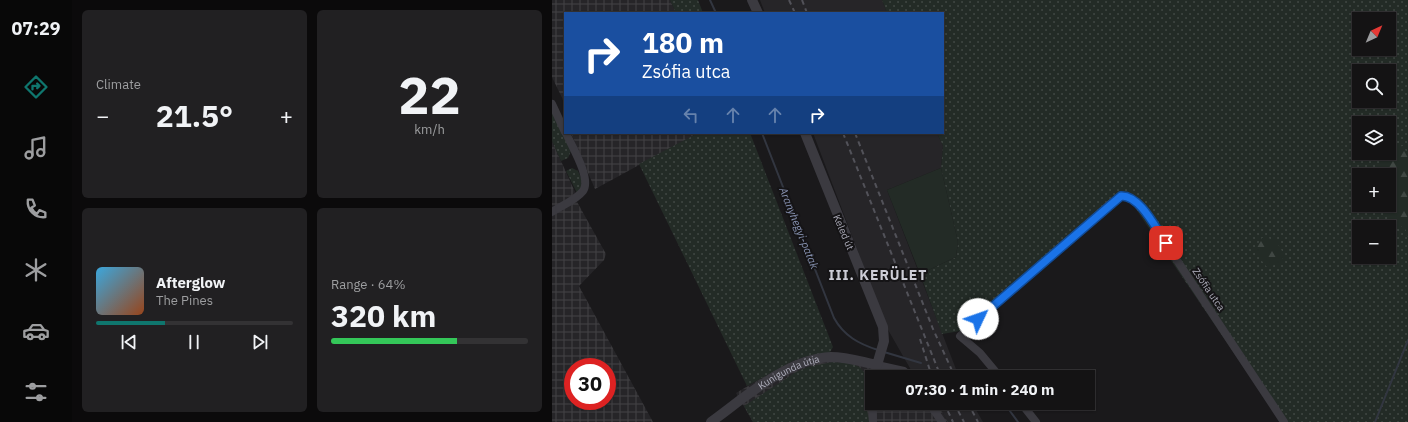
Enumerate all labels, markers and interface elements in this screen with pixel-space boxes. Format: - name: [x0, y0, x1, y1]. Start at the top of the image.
- north arrow: [1352, 12, 1396, 56]
- map controls: [1352, 12, 1396, 264]
- text: 07:29: [11, 17, 61, 40]
- text: 180 m: [642, 24, 724, 61]
- icon: right: [576, 28, 628, 80]
- text: Zsófia utca: [642, 60, 730, 83]
- text: 22: [398, 61, 461, 128]
- button: search: [1352, 64, 1396, 108]
- icon: directions: [22, 73, 50, 101]
- text: Climate: [96, 76, 141, 93]
- text: 21.5°: [156, 96, 233, 135]
- text: −: [96, 101, 109, 130]
- text: +: [280, 101, 293, 130]
- icon: left: [680, 104, 702, 126]
- icon: ahead: [722, 104, 744, 126]
- icon: ahead: [764, 104, 786, 126]
- icon: right: [806, 104, 828, 126]
- button: layers: [1352, 116, 1396, 160]
- text: km/h: [414, 121, 445, 138]
- icon: music: [22, 134, 50, 162]
- button: +: [1352, 168, 1396, 212]
- water label: Aranyhegyi-patak: [776, 184, 822, 271]
- icon: phone: [22, 195, 50, 223]
- street label: Keled út: [830, 213, 857, 252]
- button: −: [1352, 220, 1396, 264]
- pin: [1149, 226, 1183, 260]
- icon: arrive: [1155, 232, 1177, 254]
- icon: climate: [22, 256, 50, 284]
- street label: Zsófia utca: [1189, 265, 1228, 314]
- district label: III. KERÜLET: [828, 266, 928, 284]
- text: Afterglow: [156, 273, 225, 292]
- text: Range · 64%: [331, 276, 405, 293]
- text: The Pines: [156, 292, 213, 309]
- text: 320 km: [331, 296, 436, 335]
- position arrow: [957, 298, 999, 340]
- icon: car: [22, 317, 50, 345]
- icon: previous: [118, 331, 140, 353]
- icon: pause: [183, 331, 205, 353]
- icon: next: [249, 331, 271, 353]
- street label: Kunigunda útja: [755, 352, 821, 393]
- speed limit sign: 30: [564, 358, 616, 410]
- icon: filters: [22, 378, 50, 406]
- text: 07:30 · 1 min · 240 m: [906, 380, 1054, 399]

